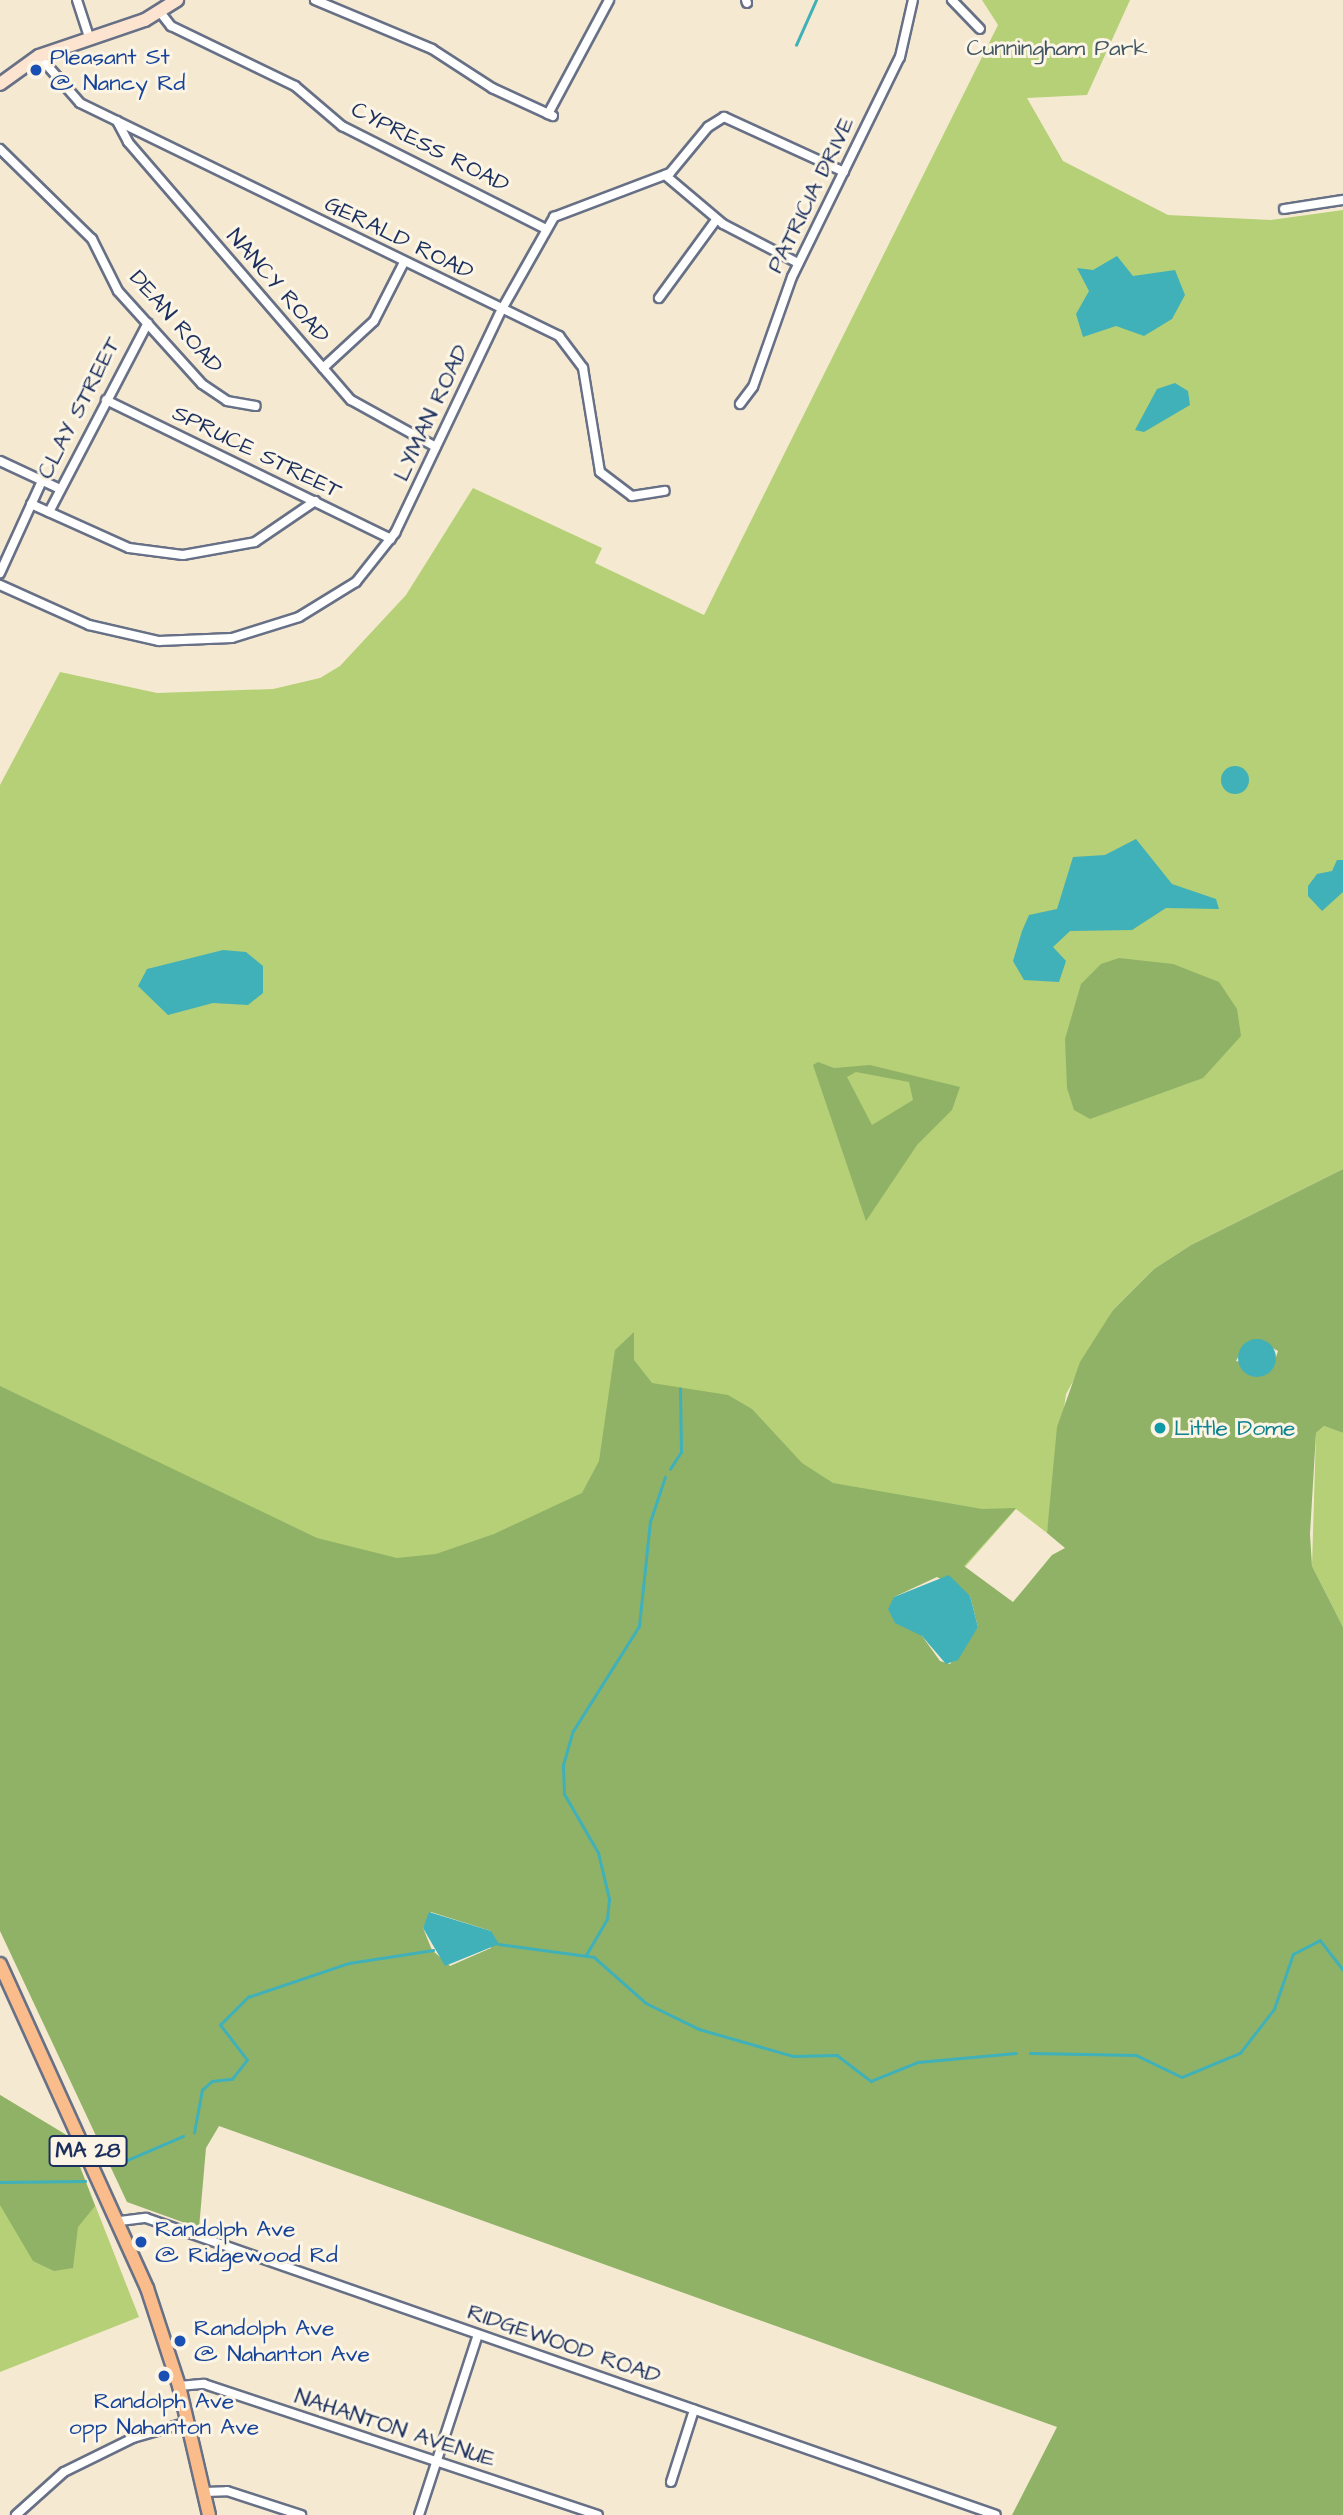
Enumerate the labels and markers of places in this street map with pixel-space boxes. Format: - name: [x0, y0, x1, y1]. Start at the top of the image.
- place label: Pleasant St @ Nancy Rd: [50, 43, 185, 97]
- marker: Pleasant St @ Nancy Rd: [28, 62, 44, 78]
- place label: Little Dome: [1174, 1414, 1295, 1442]
- marker: Little Dome: [1152, 1420, 1168, 1436]
- place label: Randolph Ave @ Ridgewood Rd: [155, 2215, 338, 2269]
- marker: Randolph Ave @ Ridgewood Rd: [133, 2234, 149, 2250]
- place label: Randolph Ave @ Nahanton Ave: [194, 2314, 370, 2368]
- marker: Randolph Ave @ Nahanton Ave: [172, 2333, 188, 2349]
- marker: Randolph Ave opp Nahanton Ave: [156, 2368, 172, 2384]
- place label: Randolph Ave opp Nahanton Ave: [69, 2387, 259, 2441]

